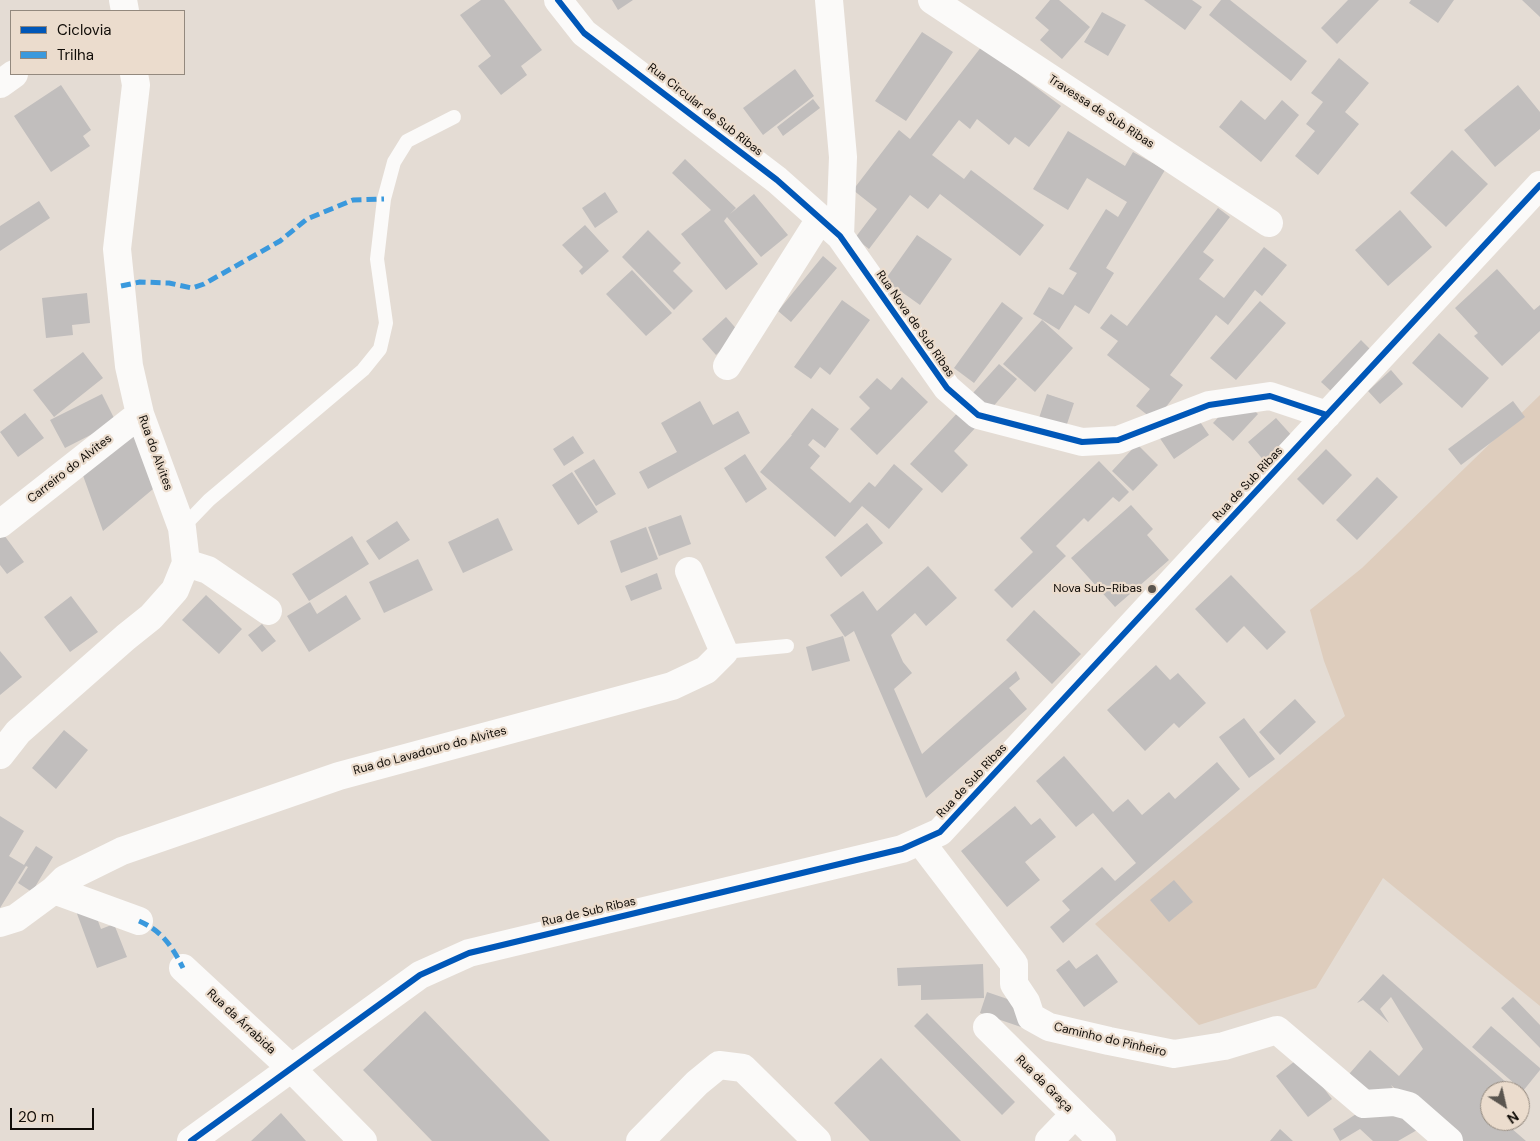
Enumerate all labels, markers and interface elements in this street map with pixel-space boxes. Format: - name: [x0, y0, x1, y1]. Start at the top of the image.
- legend: [10, 10, 185, 75]
- text: Ciclovia: [57, 20, 111, 40]
- text: Trilha: [57, 45, 94, 65]
- street label: Rua Circular de Sub Ribas: [645, 61, 765, 159]
- street label: Travessa de Sub Ribas: [1045, 72, 1157, 152]
- street label: Rua Nova de Sub Ribas: [873, 268, 957, 380]
- street label: Rua do Alvites: [135, 414, 175, 492]
- street label: Carreiro do Alvites: [25, 432, 115, 506]
- street label: Rua de Sub Ribas: [1210, 444, 1286, 524]
- place label: Nova Sub-Ribas: [1053, 582, 1142, 596]
- marker: Nova Sub-Ribas: [1146, 583, 1158, 595]
- street label: Rua do Lavadouro do Alvites: [352, 724, 508, 778]
- street label: Rua de Sub Ribas: [934, 741, 1010, 821]
- street label: Rua de Sub Ribas: [541, 894, 637, 930]
- street label: Rua da Árrabida: [204, 986, 278, 1058]
- street label: Caminho do Pinheiro: [1052, 1020, 1168, 1060]
- street label: Rua da Graça: [1013, 1053, 1075, 1115]
- north arrow: [1480, 1081, 1530, 1131]
- scale bar: [12, 1098, 96, 1130]
- text: 20 m: [18, 1107, 54, 1127]
- text: N: [1504, 1107, 1522, 1128]

